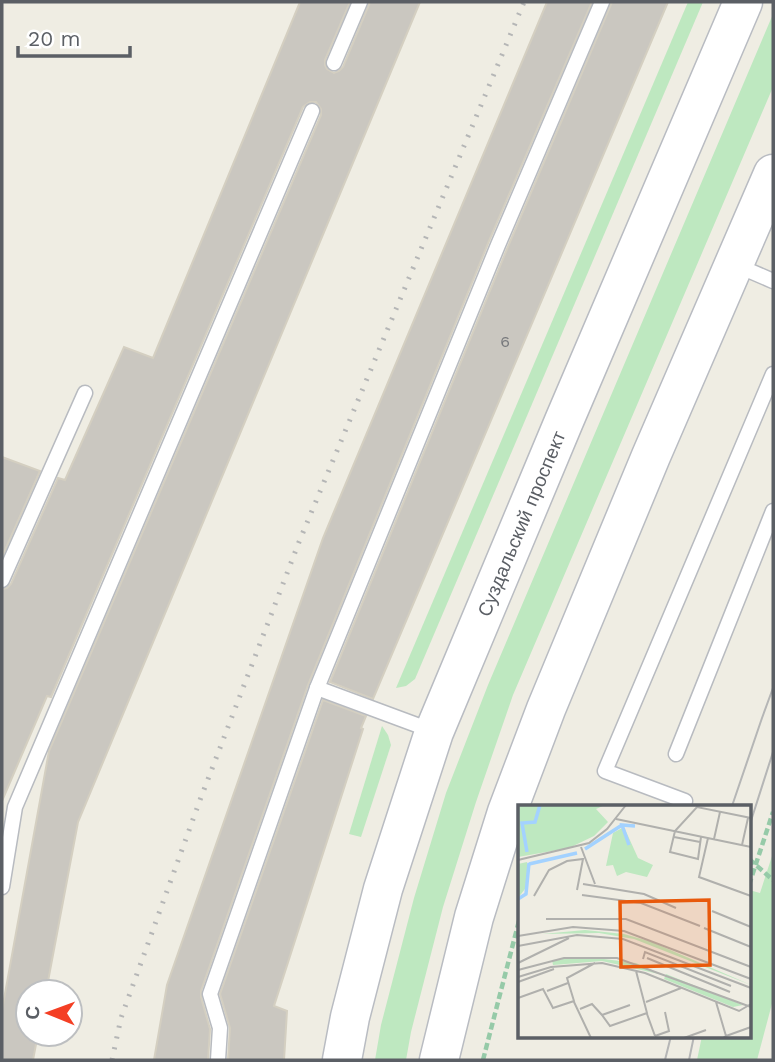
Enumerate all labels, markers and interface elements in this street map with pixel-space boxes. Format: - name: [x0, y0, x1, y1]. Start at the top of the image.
- scale bar: [18, 14, 130, 58]
- text: 20 m: [28, 26, 80, 51]
- house number: 6: [500, 332, 510, 351]
- street label: Суздальский проспект: [473, 427, 571, 620]
- inset map: [518, 805, 750, 1038]
- north arrow: [14, 978, 84, 1048]
- text: С: [21, 1005, 44, 1020]

